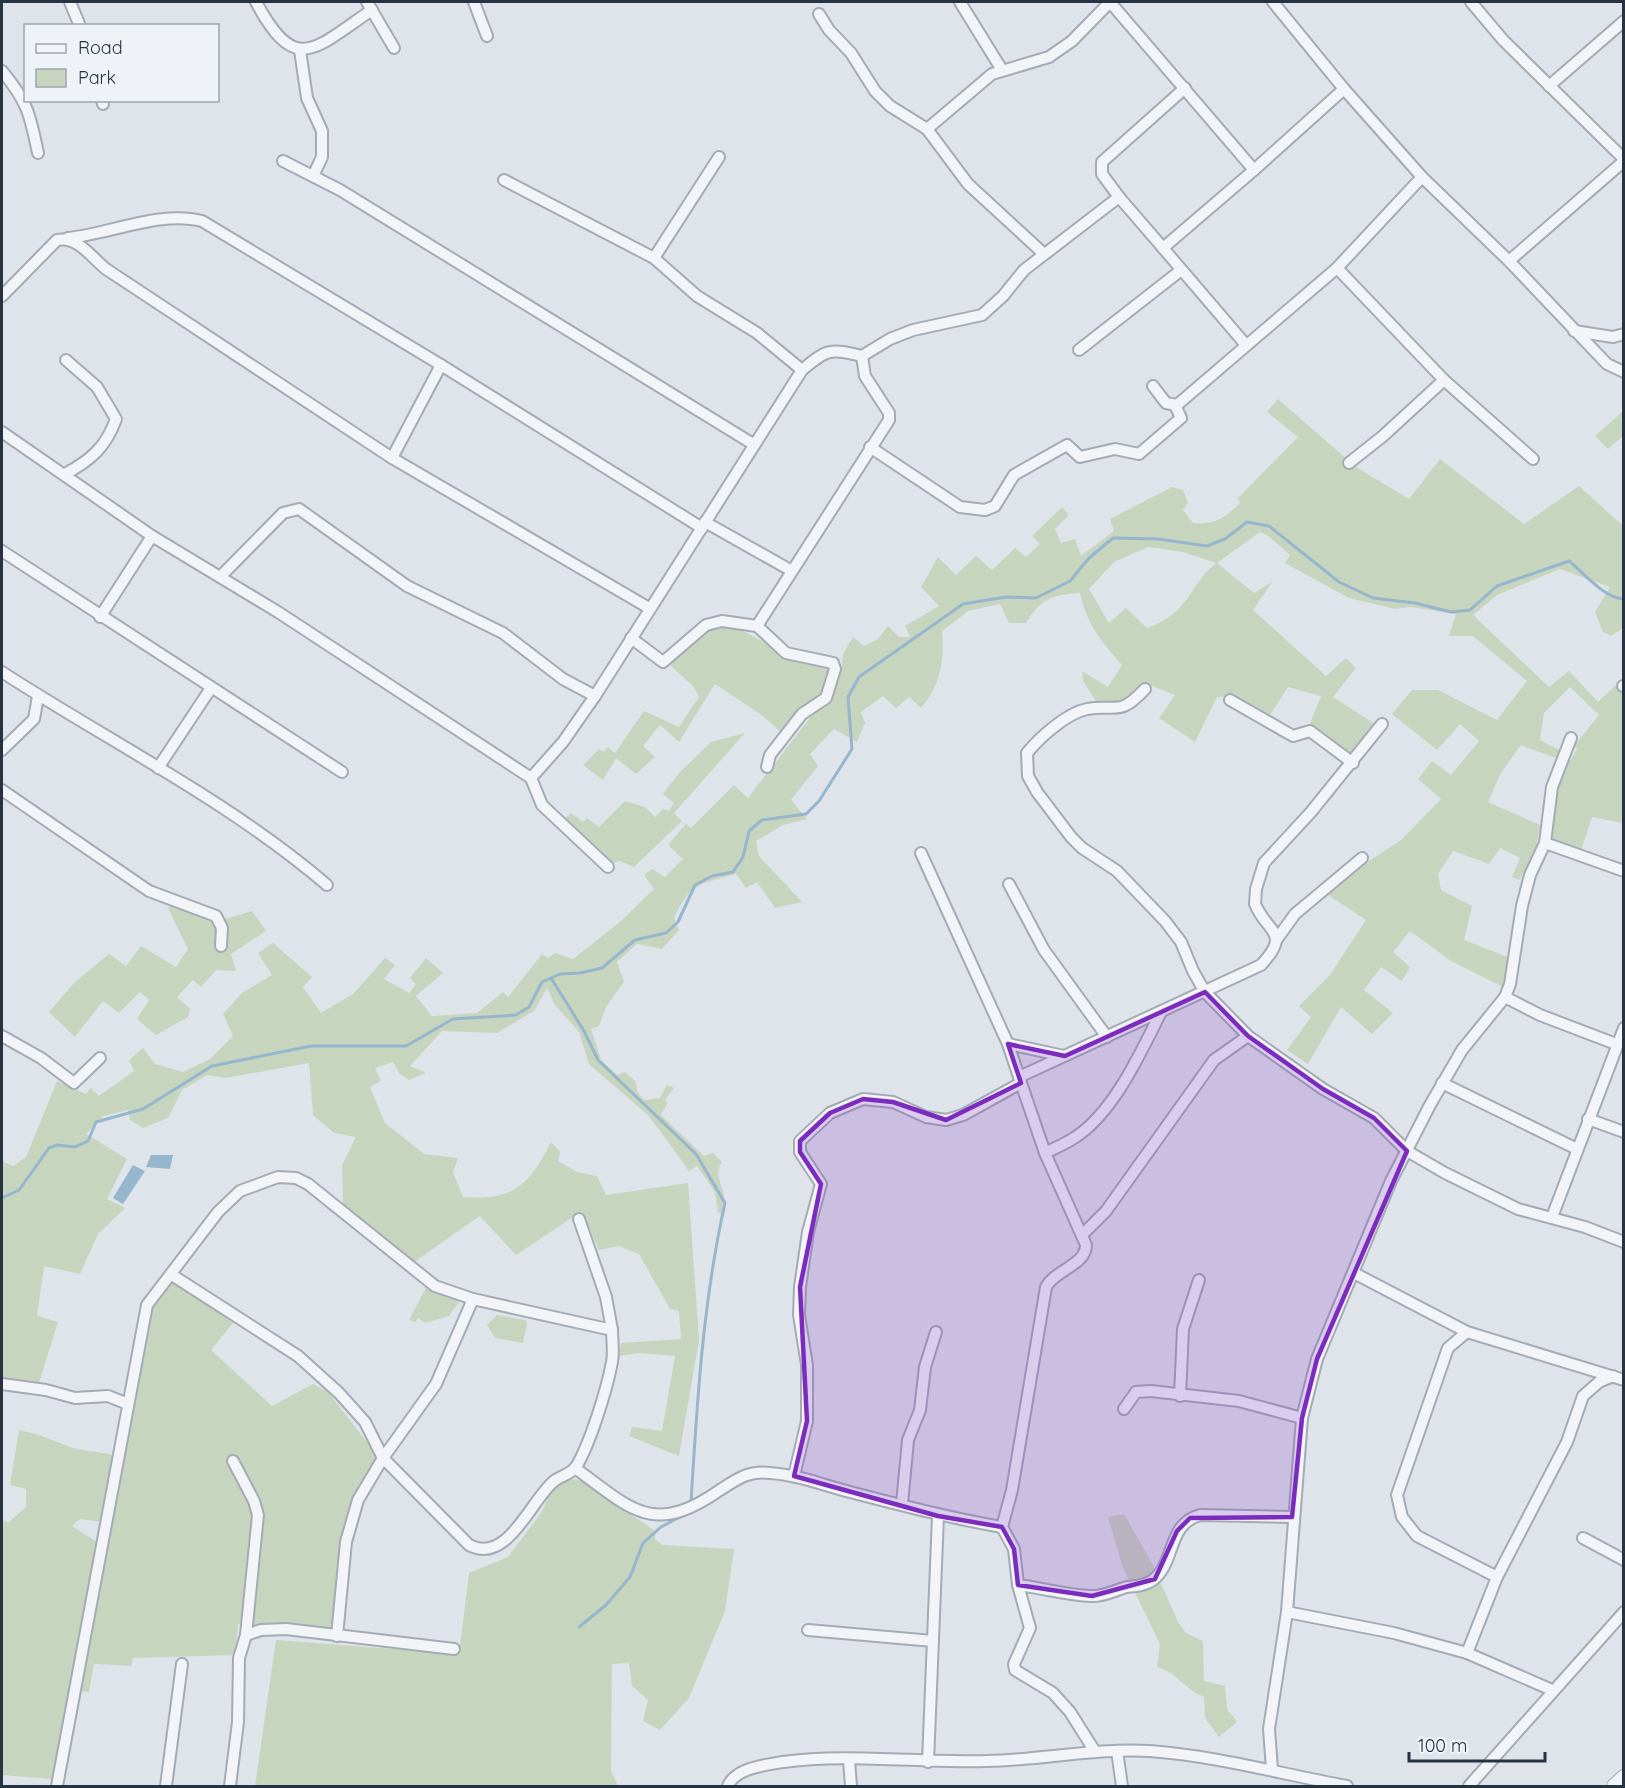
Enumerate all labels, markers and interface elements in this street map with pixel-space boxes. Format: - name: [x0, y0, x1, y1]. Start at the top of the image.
- legend: [24, 24, 219, 102]
- text: Road: [78, 36, 123, 59]
- text: Park: [78, 66, 116, 89]
- scale bar: [1409, 1725, 1546, 1763]
- text: 100 m: [1418, 1734, 1467, 1757]

